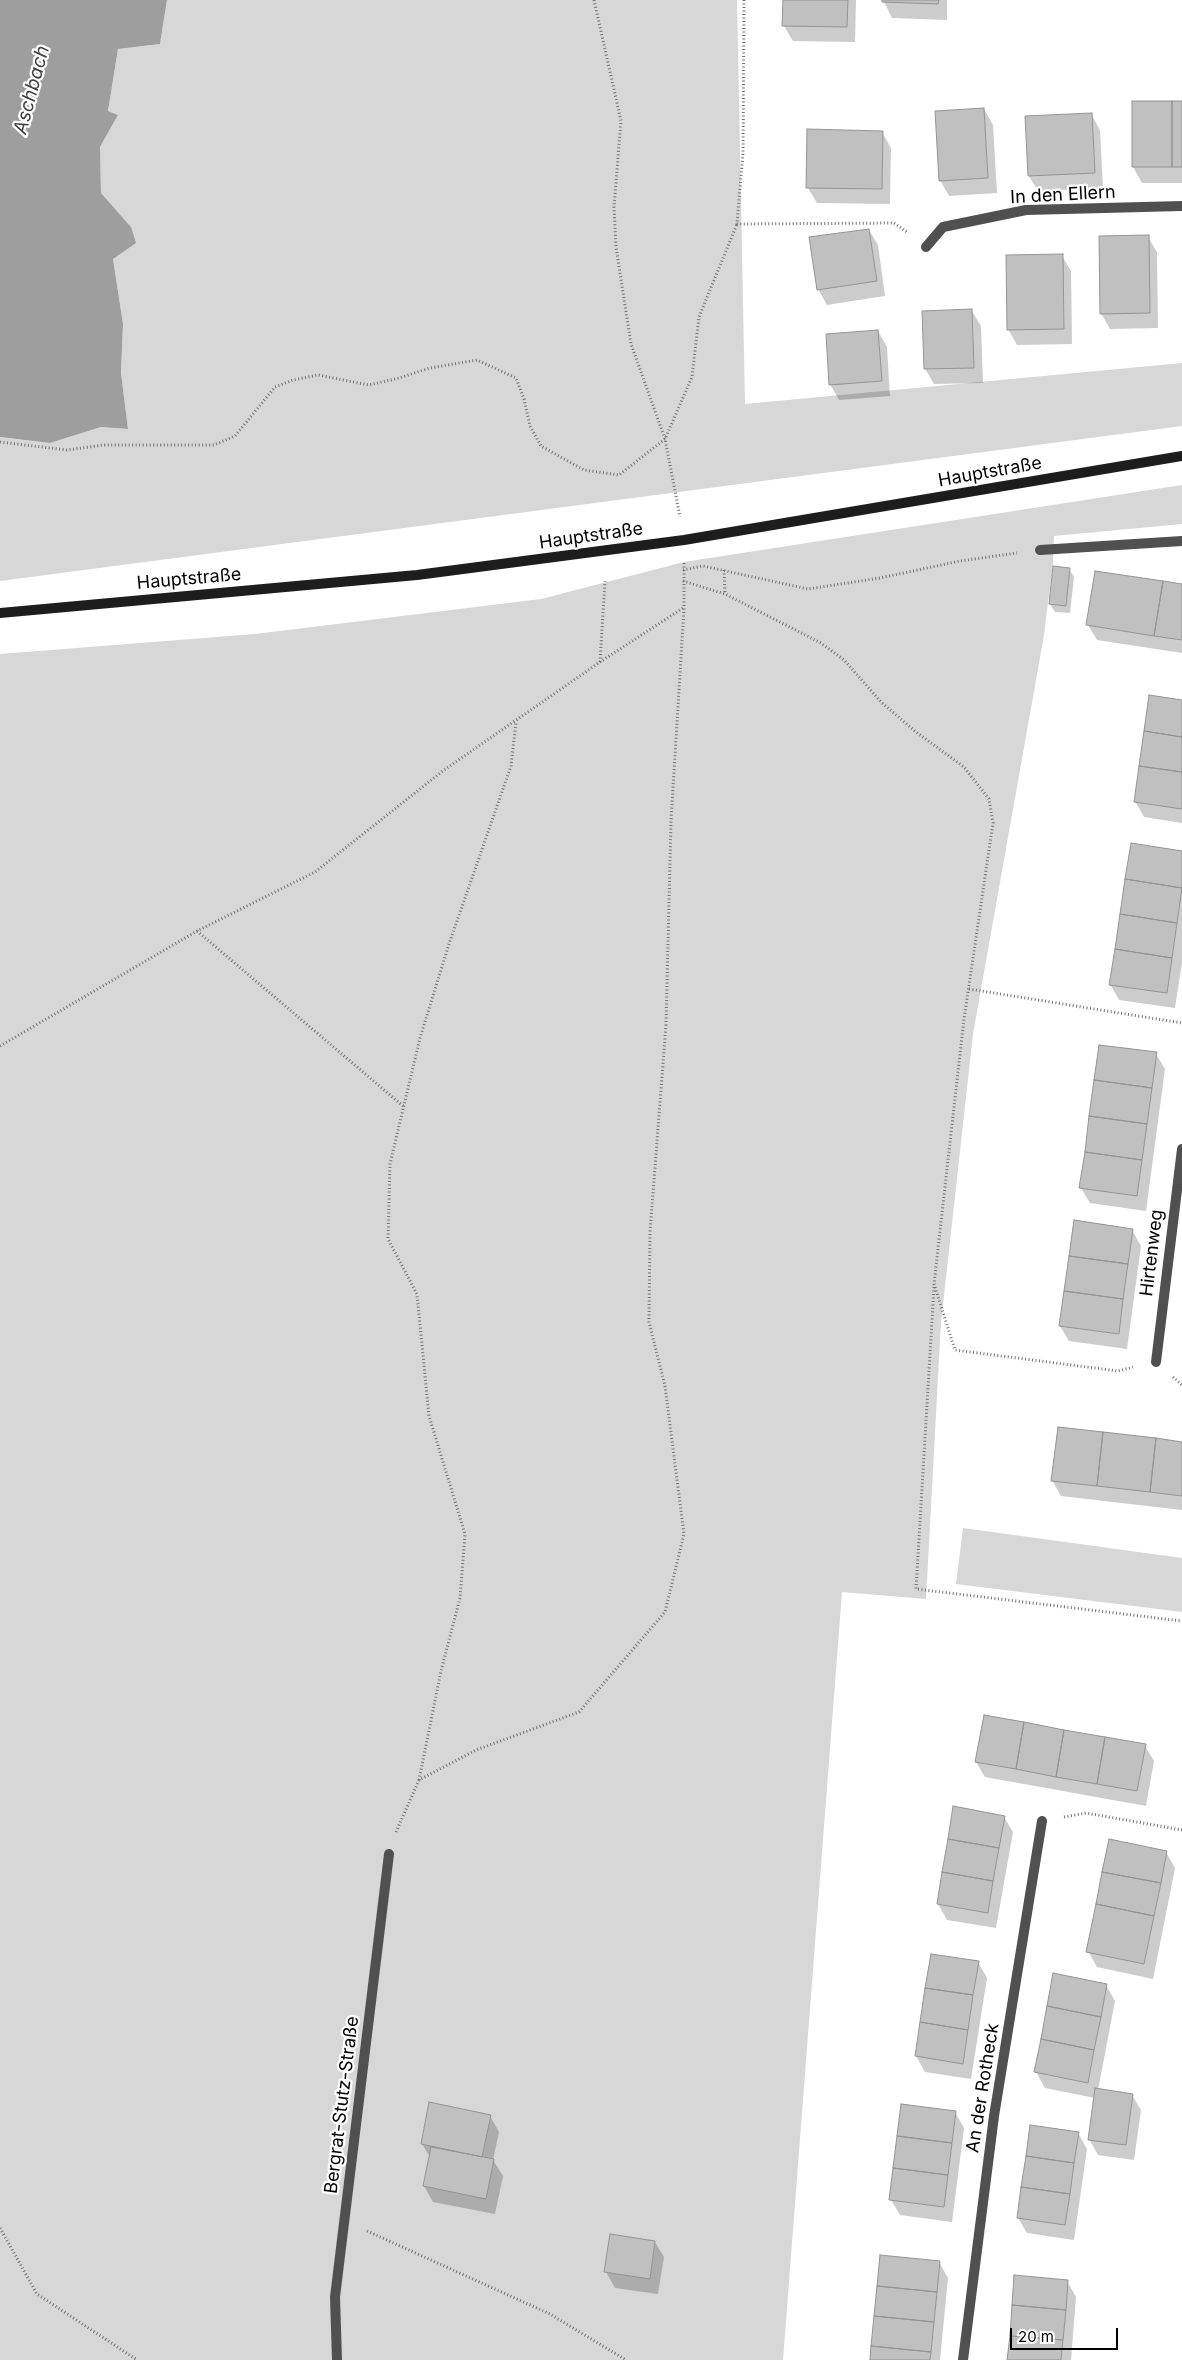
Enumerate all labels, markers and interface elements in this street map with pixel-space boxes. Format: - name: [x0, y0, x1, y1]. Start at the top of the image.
- water label: Aschbach: [9, 43, 55, 137]
- street label: In den Ellern: [1010, 181, 1116, 209]
- street label: Hauptstraße: [937, 452, 1043, 492]
- street label: Hauptstraße: [538, 518, 644, 554]
- street label: Hauptstraße: [136, 564, 242, 594]
- street label: Hirtenweg: [1136, 1208, 1168, 1298]
- street label: Bergrat-Stutz-Straße: [320, 2015, 364, 2195]
- street label: An der Rotheck: [962, 2022, 1004, 2154]
- scale bar: [1012, 2318, 1120, 2350]
- text: 20 m: [1018, 2327, 1054, 2346]

